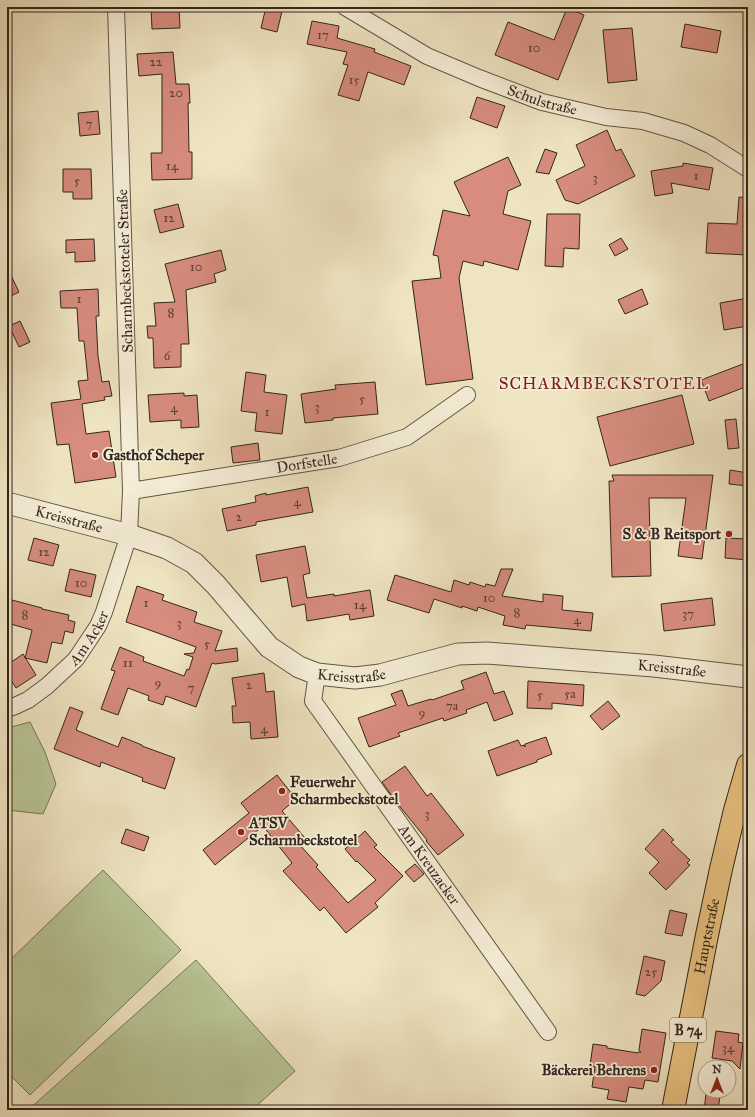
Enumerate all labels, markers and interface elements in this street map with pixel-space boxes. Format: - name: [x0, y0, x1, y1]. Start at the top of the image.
- house number: 17: [317, 27, 329, 43]
- house number: 10: [528, 40, 540, 56]
- house number: 22: [150, 54, 163, 70]
- house number: 15: [348, 72, 360, 88]
- street label: Schulstraße: [505, 81, 579, 119]
- house number: 20: [169, 85, 183, 101]
- house number: 7: [86, 116, 93, 132]
- house number: 14: [166, 158, 179, 174]
- house number: 1: [693, 168, 699, 184]
- house number: 3: [592, 170, 598, 186]
- house number: 5: [74, 173, 80, 189]
- street label: Scharmbeckstoteler Straße: [113, 189, 137, 353]
- house number: 12: [163, 210, 175, 226]
- house number: 10: [190, 259, 202, 275]
- house number: 1: [76, 291, 82, 307]
- house number: 8: [168, 305, 175, 321]
- house number: 6: [164, 348, 171, 364]
- district label: SCHARMBECKSTOTEL: [499, 373, 709, 394]
- house number: 5: [359, 391, 365, 407]
- house number: 3: [314, 399, 320, 415]
- house number: 4: [170, 400, 178, 416]
- house number: 1: [264, 404, 270, 420]
- place label: Gasthof Scheper: [103, 446, 205, 465]
- street label: Dorfstelle: [275, 449, 339, 477]
- marker: Gasthof Scheper: [90, 450, 100, 460]
- house number: 4: [293, 494, 301, 510]
- street label: Kreisstraße: [33, 502, 104, 537]
- house number: 2: [236, 509, 243, 525]
- place label: S & B Reitsport: [622, 525, 722, 544]
- marker: S & B Reitsport: [724, 529, 734, 539]
- house number: 12: [38, 544, 50, 560]
- house number: 10: [75, 575, 87, 591]
- house number: 10: [483, 590, 495, 606]
- house number: 1: [143, 595, 149, 611]
- house number: 14: [354, 597, 367, 613]
- house number: 8: [514, 605, 521, 621]
- house number: 37: [682, 606, 694, 622]
- house number: 8: [22, 607, 29, 623]
- street label: Am Acker: [65, 608, 113, 670]
- house number: 4: [573, 612, 581, 628]
- house number: 3: [176, 615, 182, 631]
- house number: 5: [204, 636, 210, 652]
- house number: 11: [123, 655, 133, 671]
- street label: Kreisstraße: [637, 656, 707, 681]
- street label: Kreisstraße: [316, 665, 388, 687]
- house number: 9: [155, 675, 162, 691]
- house number: 2: [246, 677, 253, 693]
- house number: 7: [188, 680, 195, 696]
- house number: 5a: [564, 686, 576, 702]
- house number: 5: [537, 687, 543, 703]
- house number: 7a: [446, 698, 459, 714]
- house number: 9: [419, 705, 426, 721]
- house number: 4: [260, 721, 268, 737]
- place label: Feuerwehr Scharmbeckstotel: [290, 773, 400, 808]
- marker: Feuerwehr Scharmbeckstotel: [277, 786, 287, 796]
- house number: 3: [424, 806, 430, 822]
- place label: ATSV Scharmbeckstotel: [248, 814, 359, 849]
- street label: Am Kreuzacker: [394, 820, 464, 909]
- marker: ATSV Scharmbeckstotel: [236, 827, 246, 837]
- street label: Hauptstraße: [691, 897, 724, 976]
- house number: 25: [645, 964, 657, 980]
- road number: B 74: [670, 1018, 706, 1042]
- house number: 34: [722, 1040, 735, 1056]
- north arrow: [697, 1059, 737, 1099]
- place label: Bäckerei Behrens: [541, 1061, 647, 1079]
- text: N: [712, 1063, 722, 1076]
- marker: Bäckerei Behrens: [649, 1065, 659, 1075]

